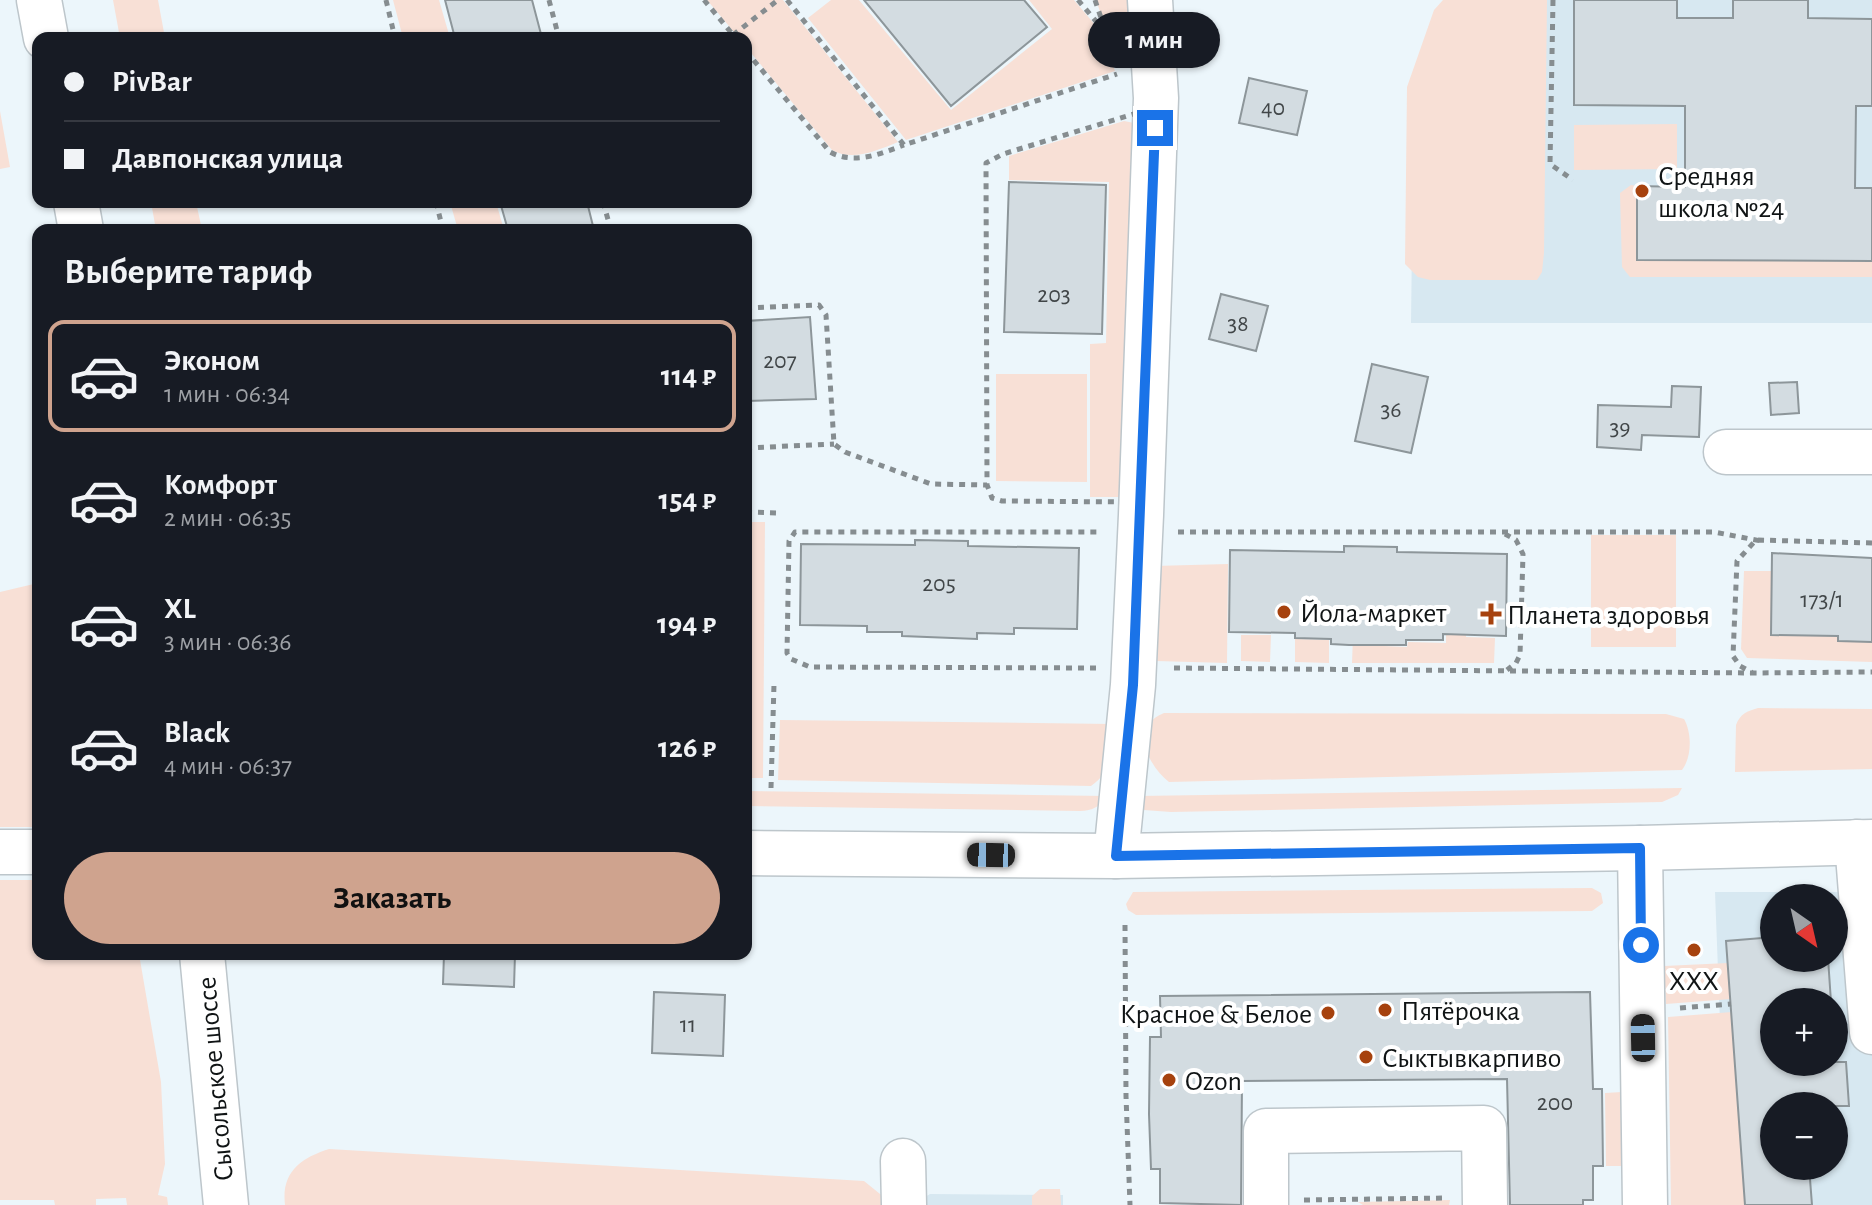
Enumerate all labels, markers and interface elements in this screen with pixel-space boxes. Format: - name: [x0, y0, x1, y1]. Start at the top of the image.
- callout: 1 мин: [1089, 12, 1221, 68]
- text: 1 мин: [1125, 27, 1183, 53]
- text: PivBar: [112, 67, 192, 97]
- house number: 40: [1261, 96, 1285, 120]
- route end: [1137, 110, 1173, 146]
- text: Давпонская улица: [112, 144, 343, 174]
- place label: Средняя школа №24: [1658, 163, 1784, 223]
- marker: Средняя школа №24: [1633, 182, 1651, 200]
- text: Выберите тариф: [64, 254, 312, 290]
- house number: 203: [1037, 283, 1071, 307]
- house number: 38: [1227, 312, 1249, 336]
- icon: car: [68, 340, 140, 412]
- text: Эконом: [164, 346, 260, 376]
- house number: 207: [763, 349, 797, 373]
- text: 114 ₽: [661, 361, 716, 391]
- text: 1 мин · 06:34: [164, 381, 290, 407]
- house number: 36: [1380, 398, 1402, 422]
- house number: 39: [1609, 416, 1631, 440]
- icon: car: [68, 464, 140, 536]
- text: Комфорт: [164, 470, 277, 500]
- text: 154 ₽: [659, 485, 716, 515]
- text: 2 мин · 06:35: [164, 505, 291, 531]
- house number: 205: [922, 572, 956, 596]
- icon: car: [68, 588, 140, 660]
- house number: 173/1: [1800, 588, 1844, 612]
- text: XL: [164, 594, 196, 624]
- place label: Йола-маркет: [1300, 599, 1447, 628]
- place label: Планета здоровья: [1507, 602, 1710, 630]
- marker: Йола-маркет: [1275, 603, 1293, 621]
- marker: Планета здоровья: [1482, 605, 1500, 623]
- text: 194 ₽: [657, 609, 716, 639]
- text: 3 мин · 06:36: [164, 629, 292, 655]
- icon: car: [68, 712, 140, 784]
- text: Black: [164, 718, 230, 748]
- text: 126 ₽: [658, 733, 716, 763]
- text: 4 мин · 06:37: [164, 753, 292, 779]
- car: [967, 843, 1015, 867]
- button: Заказать: [64, 852, 720, 944]
- north arrow: [1760, 884, 1848, 972]
- map controls: [1760, 884, 1848, 1180]
- route start: [1623, 927, 1659, 963]
- marker: XXX: [1685, 941, 1703, 959]
- place label: XXX: [1669, 968, 1719, 996]
- street label: Сысольское шоссе: [193, 975, 239, 1182]
- button: +: [1760, 988, 1848, 1076]
- place label: Пятёрочка: [1401, 998, 1520, 1026]
- place label: Красное & Белое: [1120, 1001, 1312, 1029]
- marker: Пятёрочка: [1376, 1001, 1394, 1019]
- marker: Красное & Белое: [1319, 1004, 1337, 1022]
- house number: 11: [680, 1013, 696, 1037]
- car: [1631, 1014, 1655, 1062]
- place label: Сыктывкарпиво: [1382, 1045, 1561, 1073]
- marker: Сыктывкарпиво: [1357, 1048, 1375, 1066]
- place label: Ozon: [1185, 1068, 1242, 1096]
- marker: Ozon: [1160, 1071, 1178, 1089]
- house number: 200: [1537, 1091, 1573, 1115]
- button: −: [1760, 1092, 1848, 1180]

